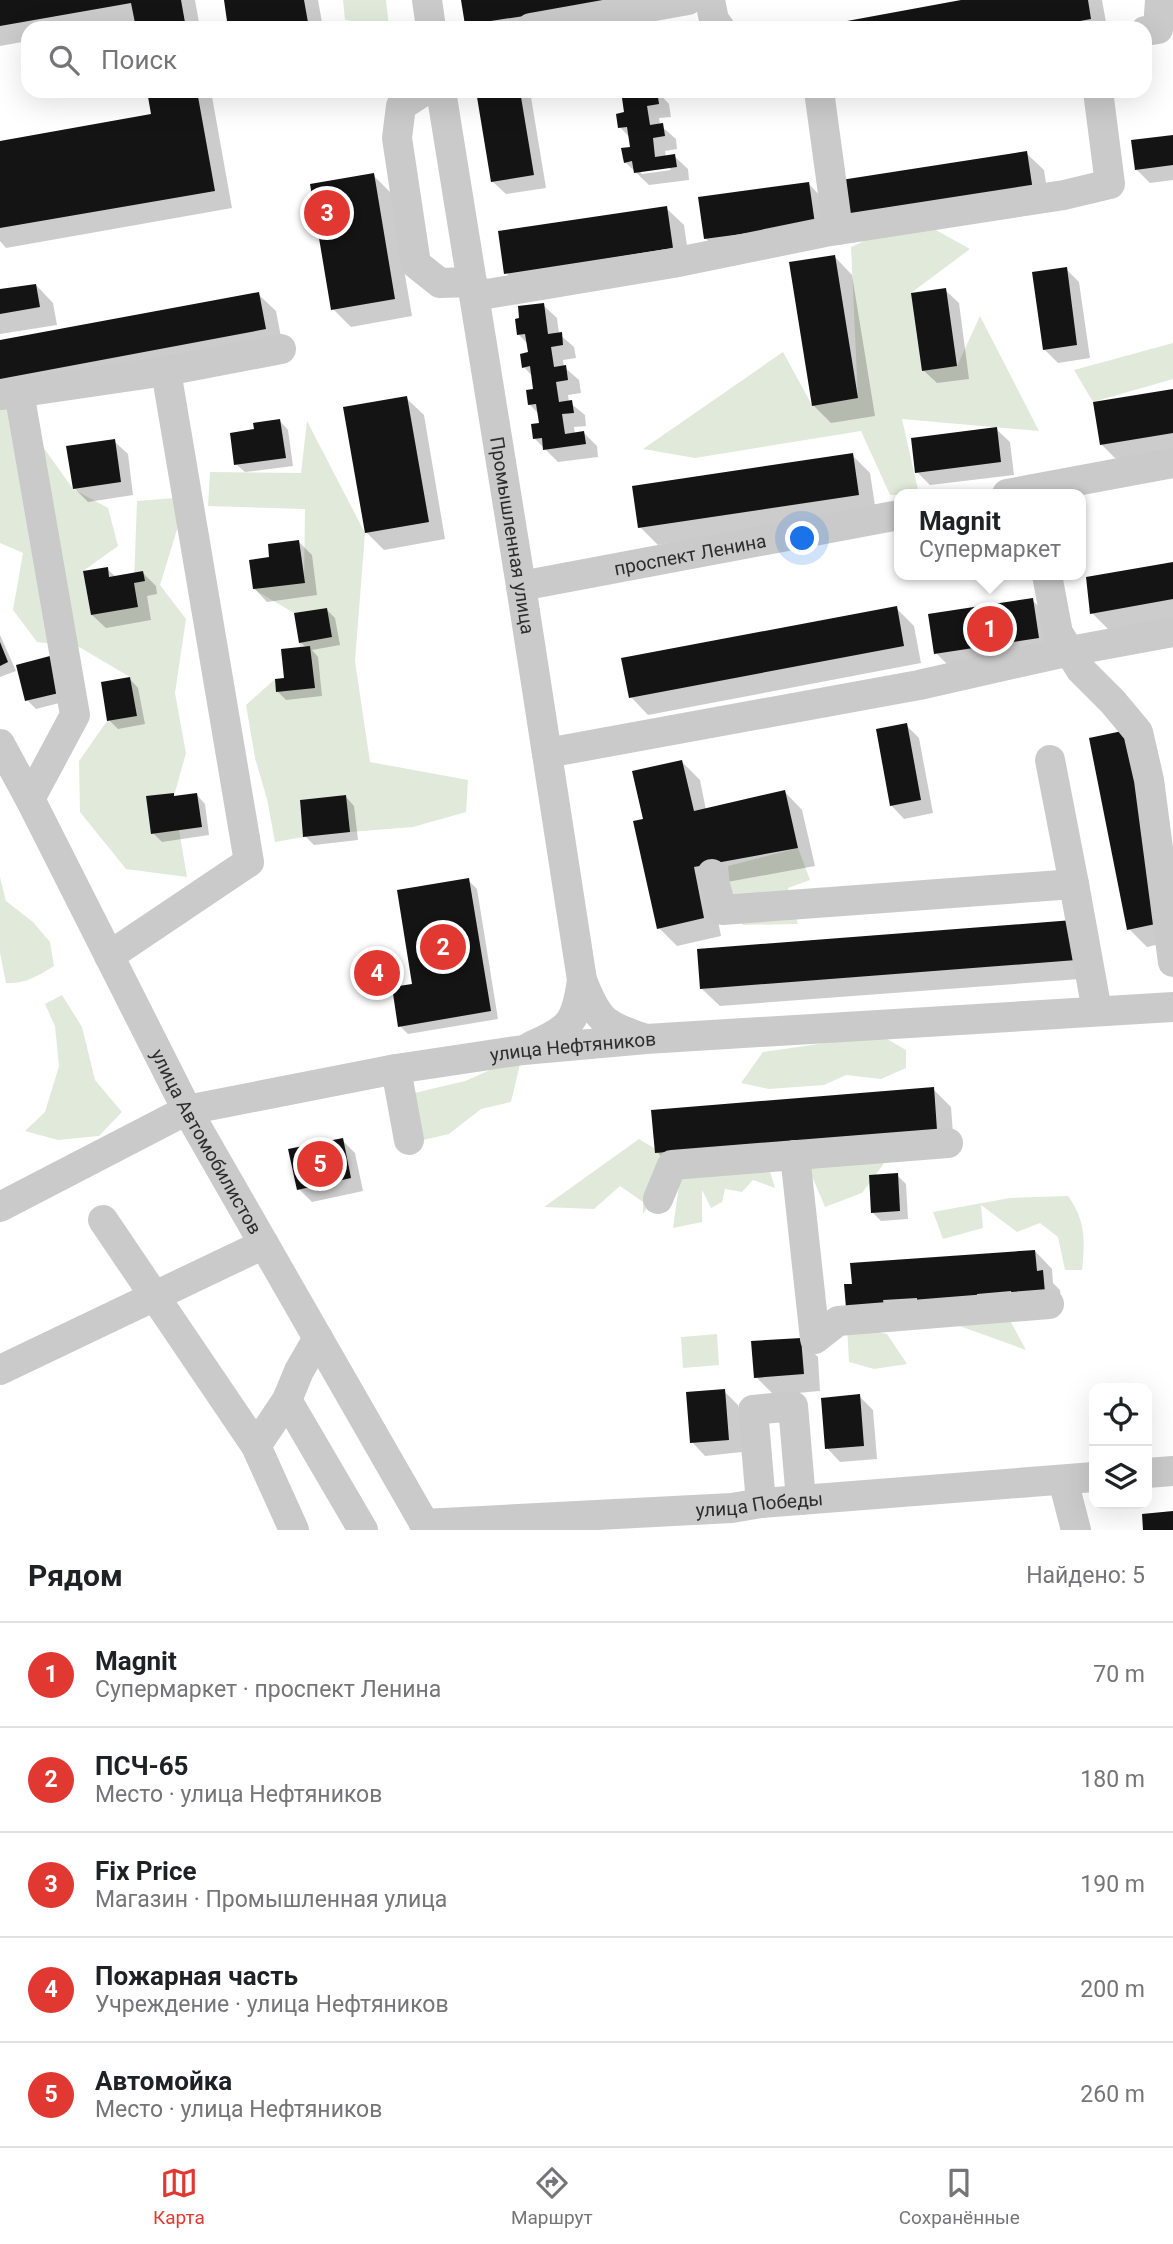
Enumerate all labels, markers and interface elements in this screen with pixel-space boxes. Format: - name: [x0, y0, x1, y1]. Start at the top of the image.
- search box: [21, 21, 1152, 98]
- icon: search: [45, 41, 83, 79]
- text: Поиск: [101, 45, 177, 75]
- pin: 3: [304, 187, 350, 239]
- street label: Промышленная улица: [485, 435, 540, 636]
- popup: [894, 489, 1086, 580]
- text: Magnit: [919, 506, 1001, 536]
- your location: [785, 521, 819, 555]
- street label: проспект Ленина: [612, 529, 768, 580]
- text: Супермаркет: [919, 536, 1061, 563]
- pin: 1: [967, 603, 1013, 655]
- pin: 2: [420, 921, 466, 973]
- pin: 4: [354, 947, 400, 999]
- street label: улица Нефтяников: [488, 1027, 657, 1066]
- street label: улица Автомобилистов: [146, 1045, 267, 1238]
- pin: 5: [297, 1138, 343, 1190]
- map controls: [1089, 1383, 1152, 1509]
- button: locate: [1089, 1383, 1152, 1446]
- button: layers: [1089, 1446, 1152, 1509]
- street label: улица Победы: [695, 1487, 824, 1521]
- text: Рядом: [28, 1558, 123, 1593]
- text: Найдено: 5: [1026, 1562, 1145, 1589]
- text: Magnit: [95, 1646, 177, 1676]
- text: 1: [44, 1661, 58, 1688]
- text: 70 m: [1093, 1661, 1145, 1688]
- text: Супермаркет · проспект Ленина: [95, 1676, 441, 1703]
- text: ПСЧ-65: [95, 1751, 189, 1781]
- text: 2: [44, 1766, 58, 1793]
- text: 180 m: [1080, 1766, 1145, 1793]
- text: Место · улица Нефтяников: [95, 1781, 382, 1808]
- text: Fix Price: [95, 1856, 197, 1886]
- text: 3: [44, 1871, 58, 1898]
- text: 190 m: [1080, 1871, 1145, 1898]
- text: Магазин · Промышленная улица: [95, 1886, 447, 1913]
- text: Пожарная часть: [95, 1961, 298, 1991]
- text: 4: [44, 1976, 58, 2003]
- text: 200 m: [1080, 1976, 1145, 2003]
- text: Учреждение · улица Нефтяников: [95, 1991, 449, 2018]
- text: Автомойка: [95, 2066, 232, 2096]
- text: 5: [44, 2081, 58, 2108]
- text: 260 m: [1080, 2081, 1145, 2108]
- text: Место · улица Нефтяников: [95, 2096, 382, 2123]
- tab: Карта: [153, 2164, 205, 2229]
- tab: Маршрут: [511, 2164, 593, 2229]
- tab: Сохранённые: [899, 2164, 1020, 2229]

